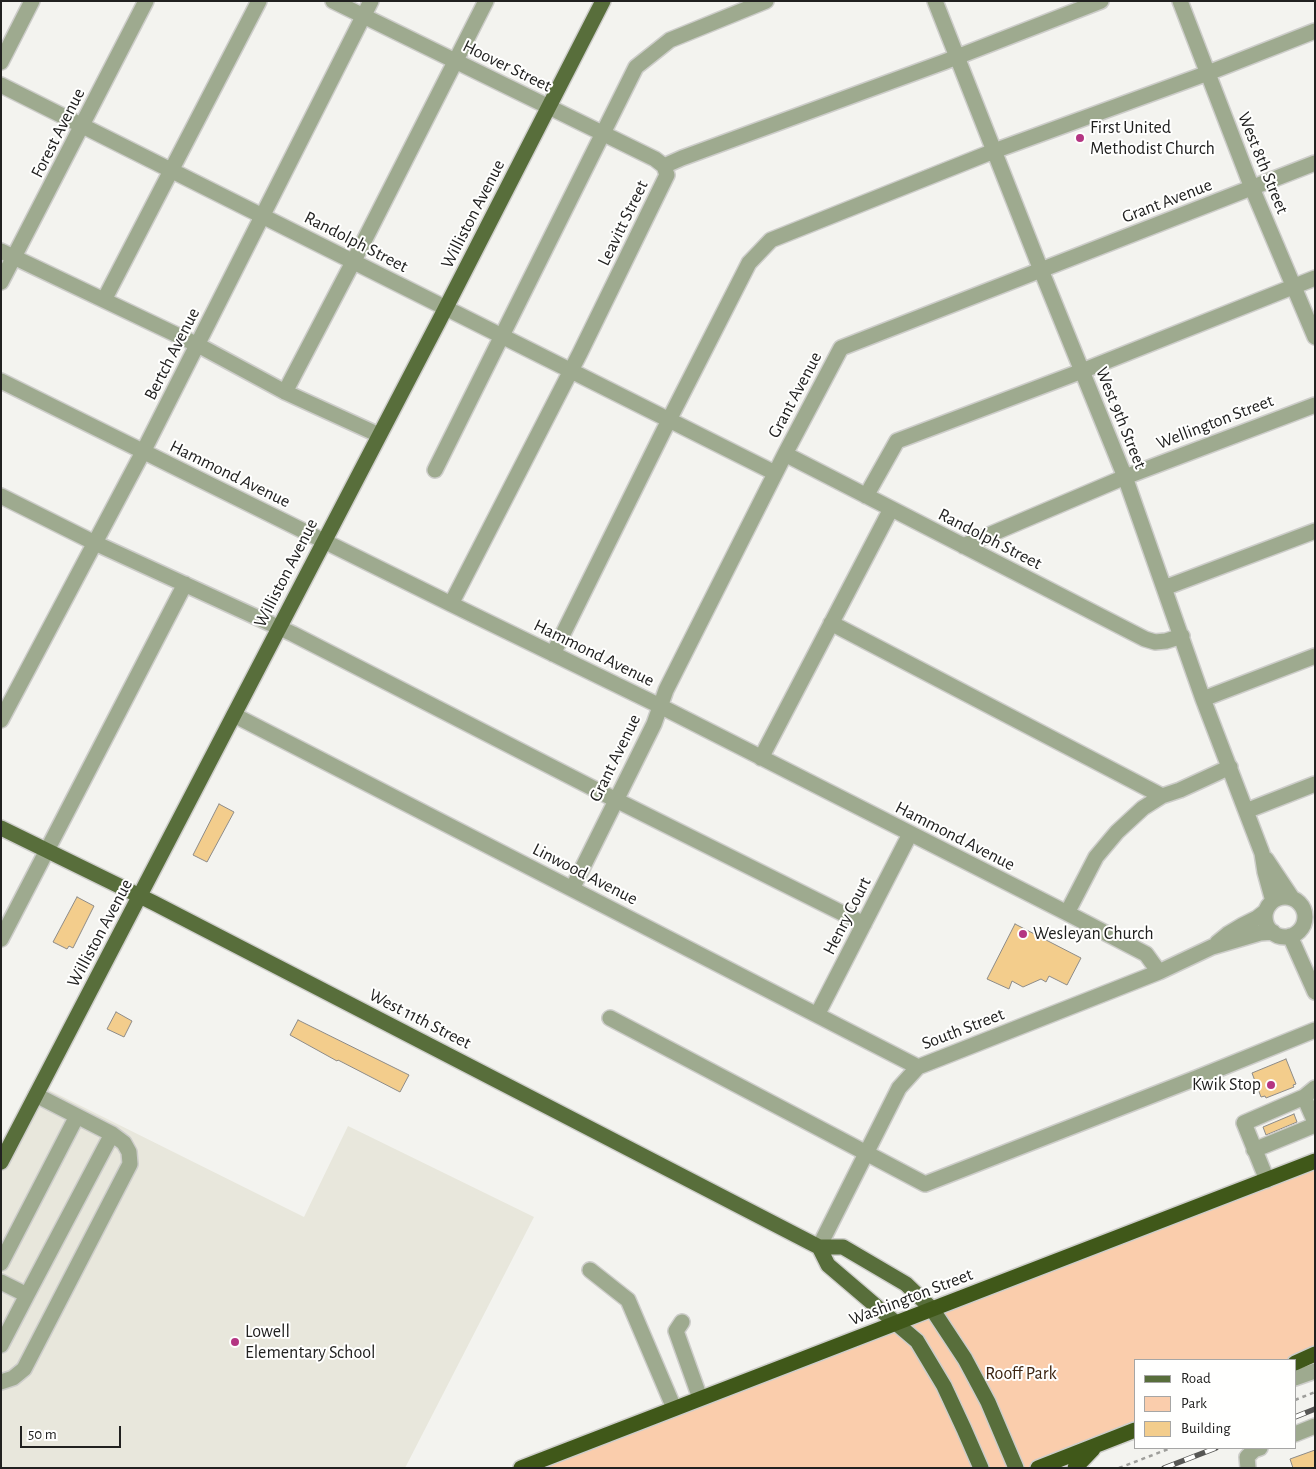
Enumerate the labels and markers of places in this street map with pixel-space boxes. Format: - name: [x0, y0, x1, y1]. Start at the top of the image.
- place label: First United Methodist Church: [1090, 117, 1215, 160]
- marker: First United Methodist Church: [1074, 132, 1086, 144]
- place label: Wesleyan Church: [1033, 923, 1154, 945]
- marker: Wesleyan Church: [1017, 928, 1029, 940]
- place label: Kwik Stop: [1192, 1074, 1261, 1096]
- marker: Kwik Stop: [1265, 1079, 1277, 1091]
- place label: Lowell Elementary School: [245, 1321, 375, 1364]
- marker: Lowell Elementary School: [229, 1336, 241, 1348]

